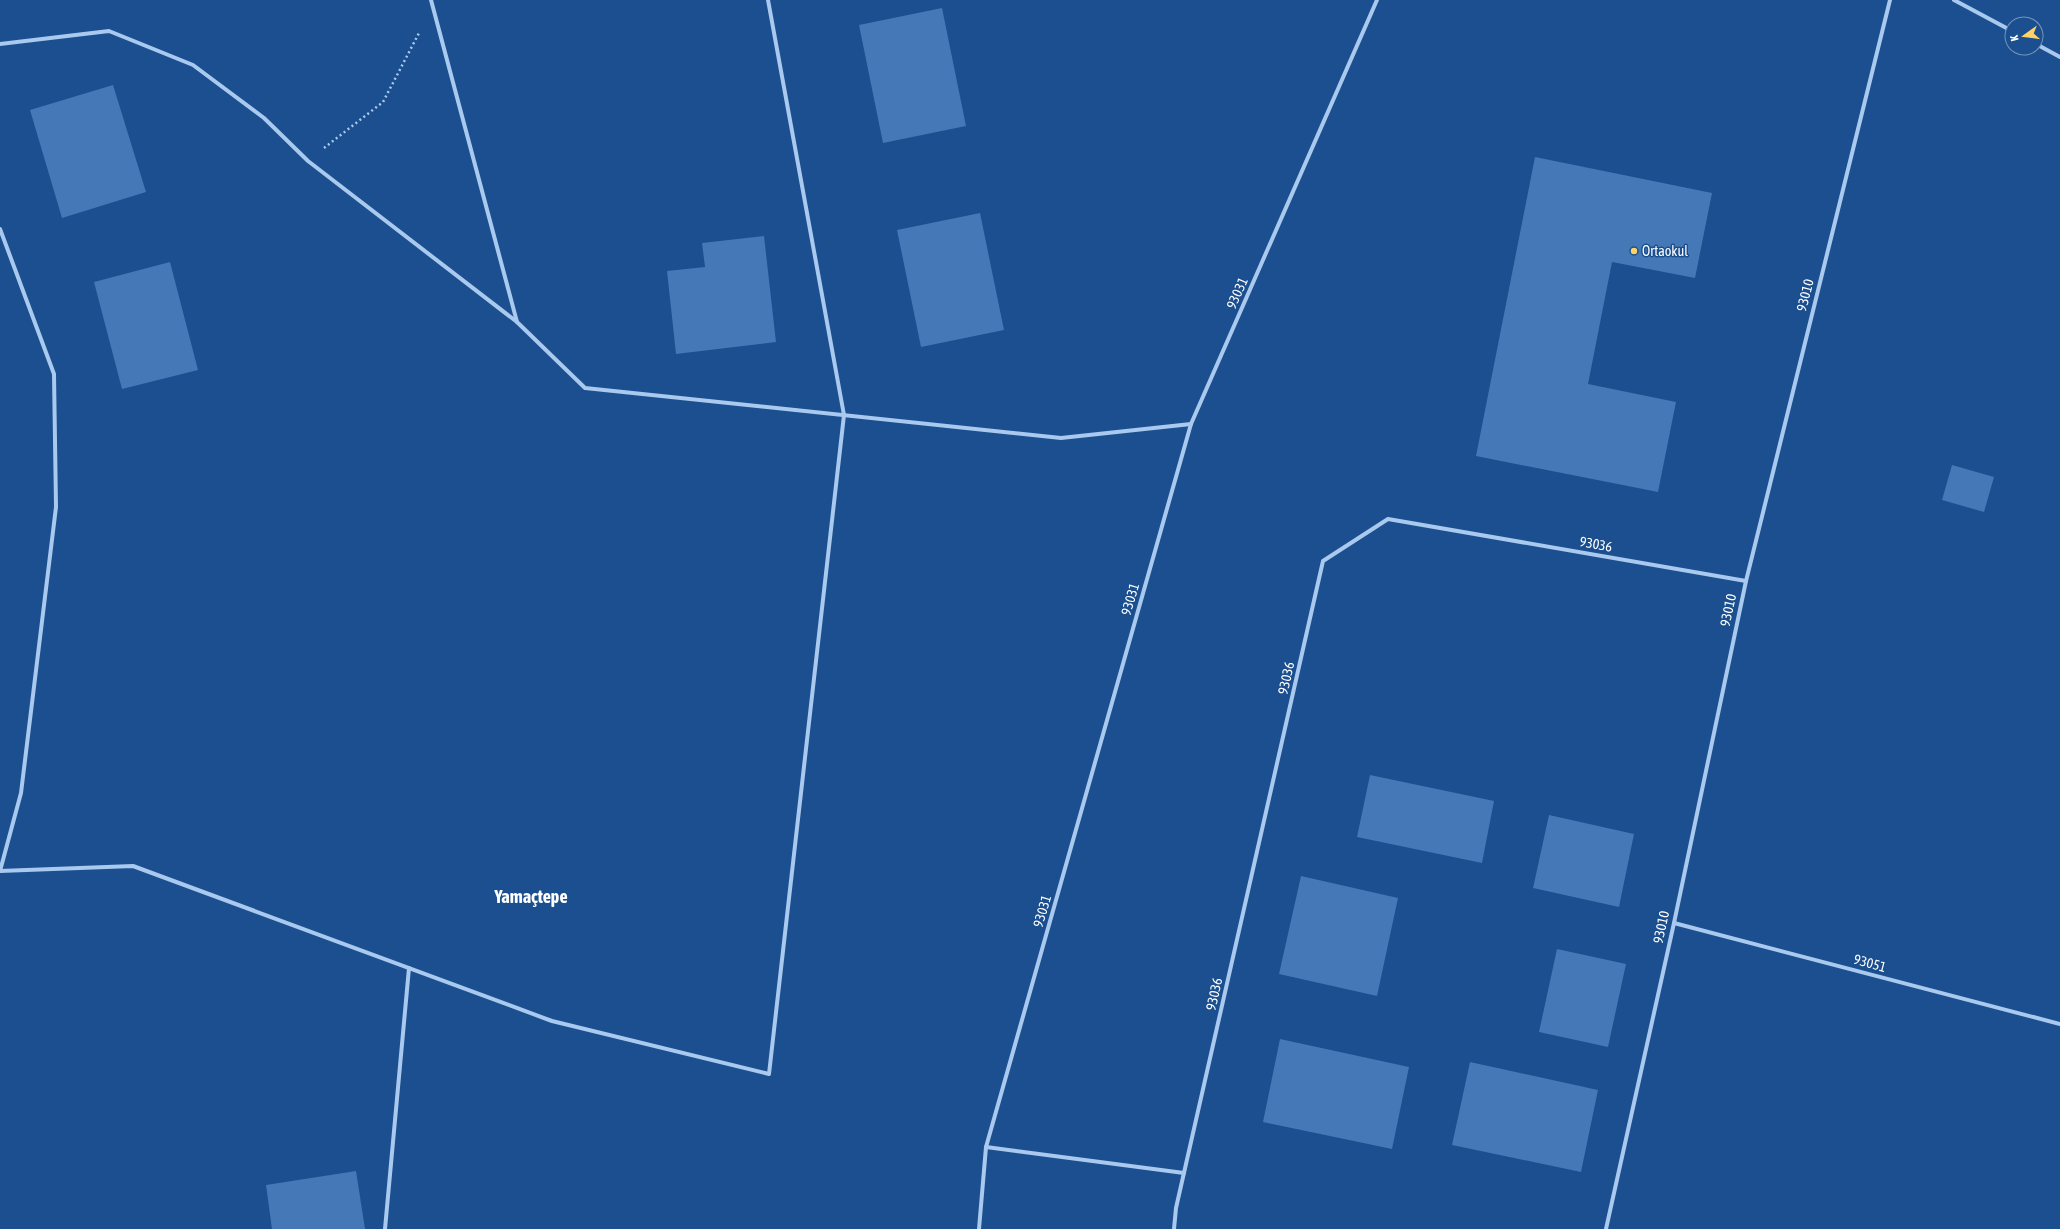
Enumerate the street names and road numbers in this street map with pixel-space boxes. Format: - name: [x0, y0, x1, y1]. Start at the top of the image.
- street label: 93031: [1223, 275, 1251, 311]
- street label: 93010: [1793, 277, 1817, 313]
- street label: 93036: [1578, 533, 1614, 555]
- street label: 93031: [1118, 581, 1142, 617]
- street label: 93010: [1717, 592, 1739, 628]
- street label: 93036: [1275, 660, 1298, 696]
- street label: 93031: [1030, 893, 1054, 929]
- street label: 93010: [1650, 909, 1672, 945]
- street label: 93051: [1852, 951, 1888, 975]
- street label: 93036: [1203, 976, 1226, 1012]

